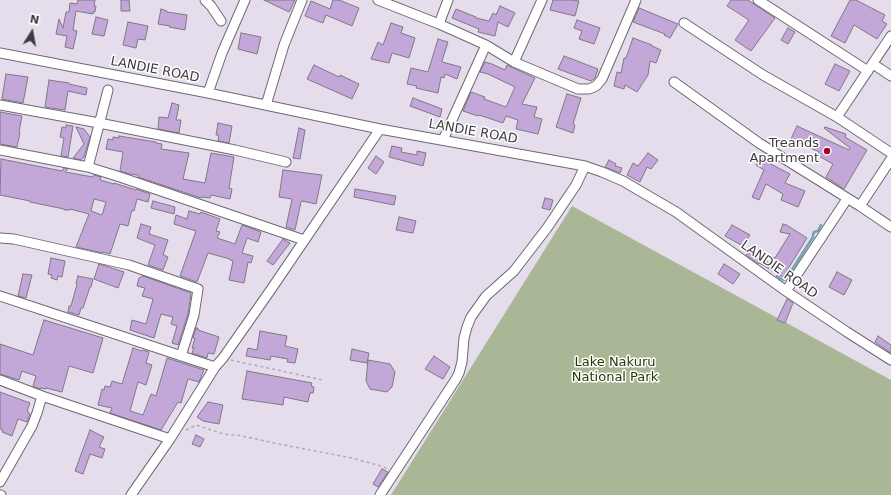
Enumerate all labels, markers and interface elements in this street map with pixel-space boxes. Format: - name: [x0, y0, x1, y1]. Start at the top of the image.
- north arrow: [12, 12, 52, 52]
- text: N: [29, 12, 40, 27]
- street label: LANDIE ROAD: [109, 54, 201, 86]
- street label: LANDIE ROAD: [427, 116, 519, 148]
- place label: Treands Apartment: [749, 136, 819, 167]
- marker: Treands Apartment: [822, 146, 832, 156]
- street label: LANDIE ROAD: [738, 238, 820, 302]
- park label: Lake Nakuru National Park: [572, 355, 658, 386]

